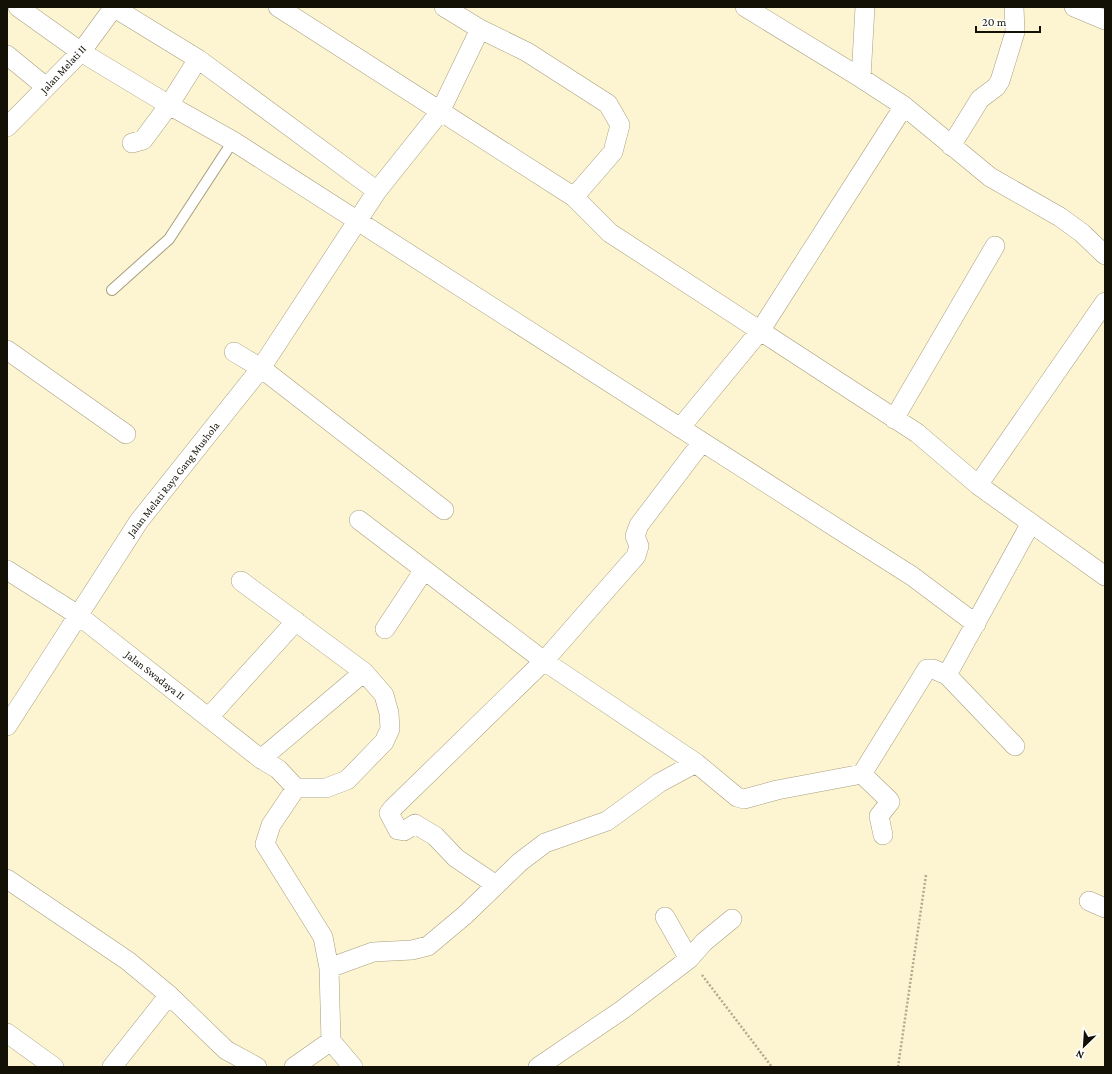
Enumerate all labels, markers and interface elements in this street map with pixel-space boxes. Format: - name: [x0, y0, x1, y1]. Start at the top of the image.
- scale bar: [976, 8, 1040, 34]
- text: 20 m: [982, 15, 1007, 29]
- street label: Jalan Melati II: [37, 42, 89, 97]
- street label: Jalan Melati Raya Gang Mushola: [124, 419, 222, 540]
- street label: Jalan Swadaya II: [122, 647, 187, 703]
- north arrow: [1064, 1026, 1104, 1066]
- text: N: [1073, 1048, 1086, 1062]

